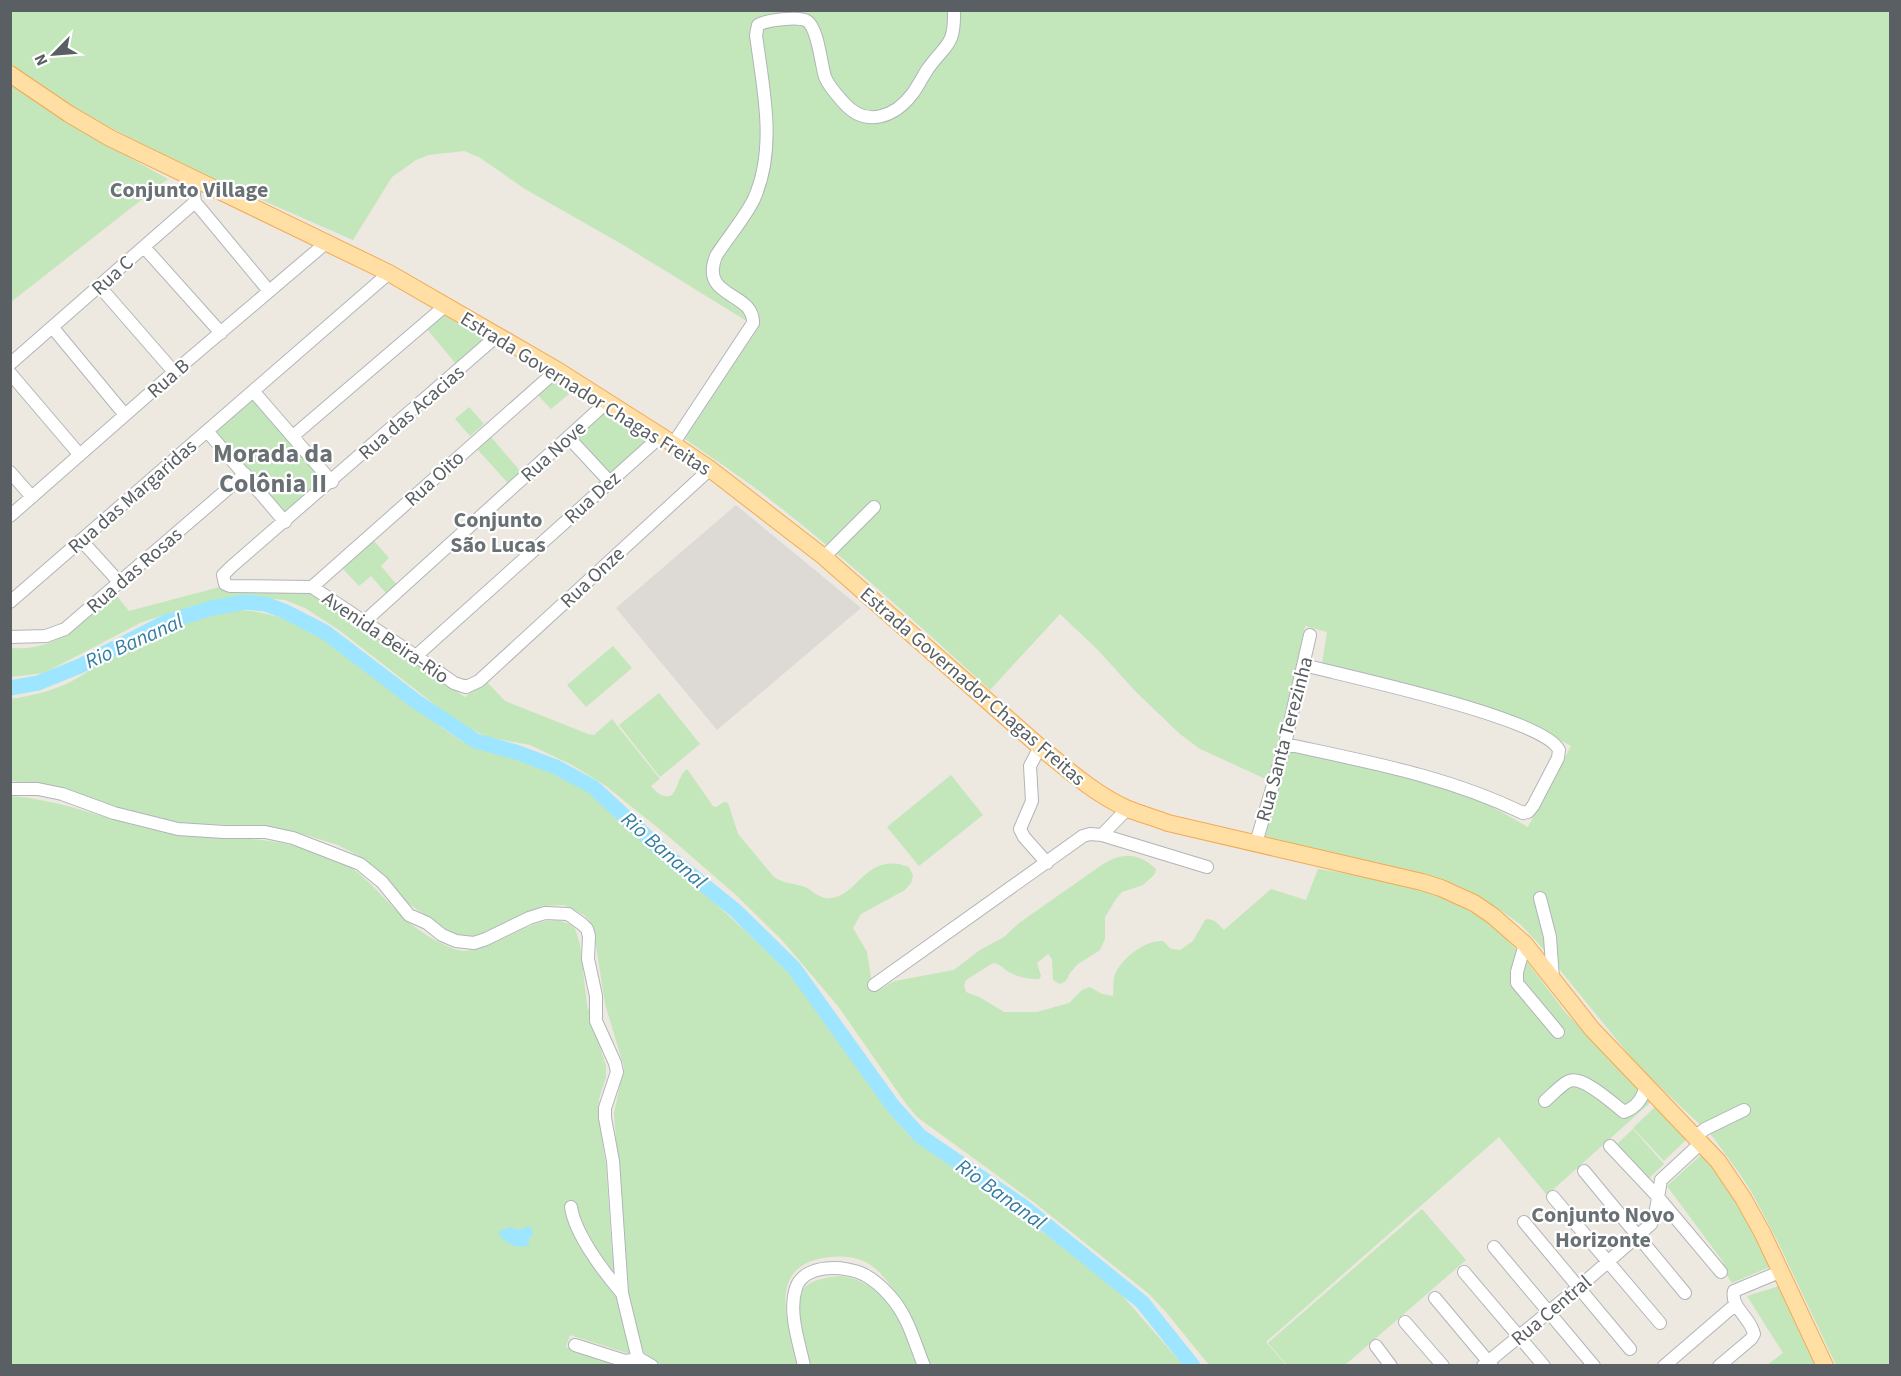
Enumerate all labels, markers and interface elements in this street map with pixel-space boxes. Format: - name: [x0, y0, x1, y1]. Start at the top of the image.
- north arrow: [24, 24, 84, 84]
- text: N: [29, 50, 54, 69]
- district label: Conjunto Village: [110, 174, 268, 206]
- street label: Rua C: [86, 249, 140, 302]
- street label: Estrada Governador Chagas Freitas: [455, 305, 716, 483]
- street label: Rua B: [141, 352, 196, 405]
- street label: Rua das Acacias: [353, 359, 471, 467]
- street label: Rua Nove: [515, 415, 593, 489]
- street label: Rua das Margaridas: [62, 433, 203, 561]
- district label: Morada da Colônia II: [213, 435, 333, 502]
- street label: Rua Oito: [399, 444, 471, 513]
- street label: Rua Dez: [558, 465, 627, 531]
- district label: Conjunto São Lucas: [450, 504, 546, 561]
- street label: Rua das Rosas: [81, 521, 189, 620]
- street label: Rua Onze: [554, 541, 631, 615]
- street label: Estrada Governador Chagas Freitas: [854, 581, 1091, 793]
- street label: Avenida Beira-Rio: [316, 585, 454, 691]
- water label: Rio Bananal: [80, 606, 189, 676]
- street label: Rua Santa Terezinha: [1249, 654, 1320, 825]
- water label: Rio Bananal: [615, 804, 714, 896]
- water label: Rio Bananal: [950, 1151, 1053, 1237]
- district label: Conjunto Novo Horizonte: [1531, 1199, 1675, 1256]
- street label: Rua Central: [1505, 1269, 1598, 1353]

